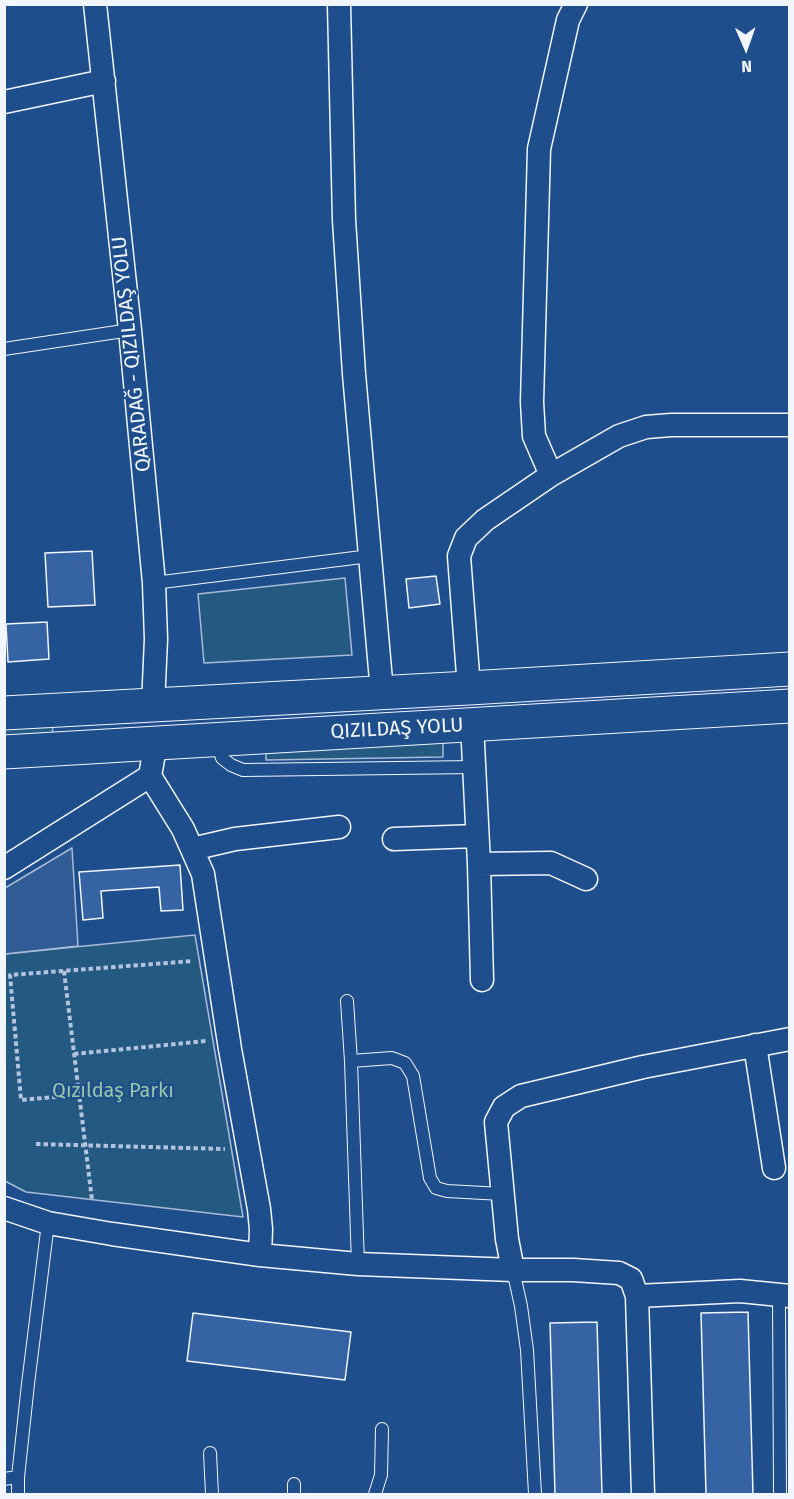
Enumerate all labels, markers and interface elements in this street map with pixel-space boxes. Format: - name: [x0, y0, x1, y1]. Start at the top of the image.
- north arrow: [716, 18, 776, 78]
- text: N: [741, 57, 752, 76]
- street label: QARADAĞ - QIZILDAŞ YOLU: [108, 235, 156, 473]
- street label: QIZILDAŞ YOLU: [330, 714, 464, 744]
- park label: Qızıldaş Parkı: [52, 1079, 174, 1103]

